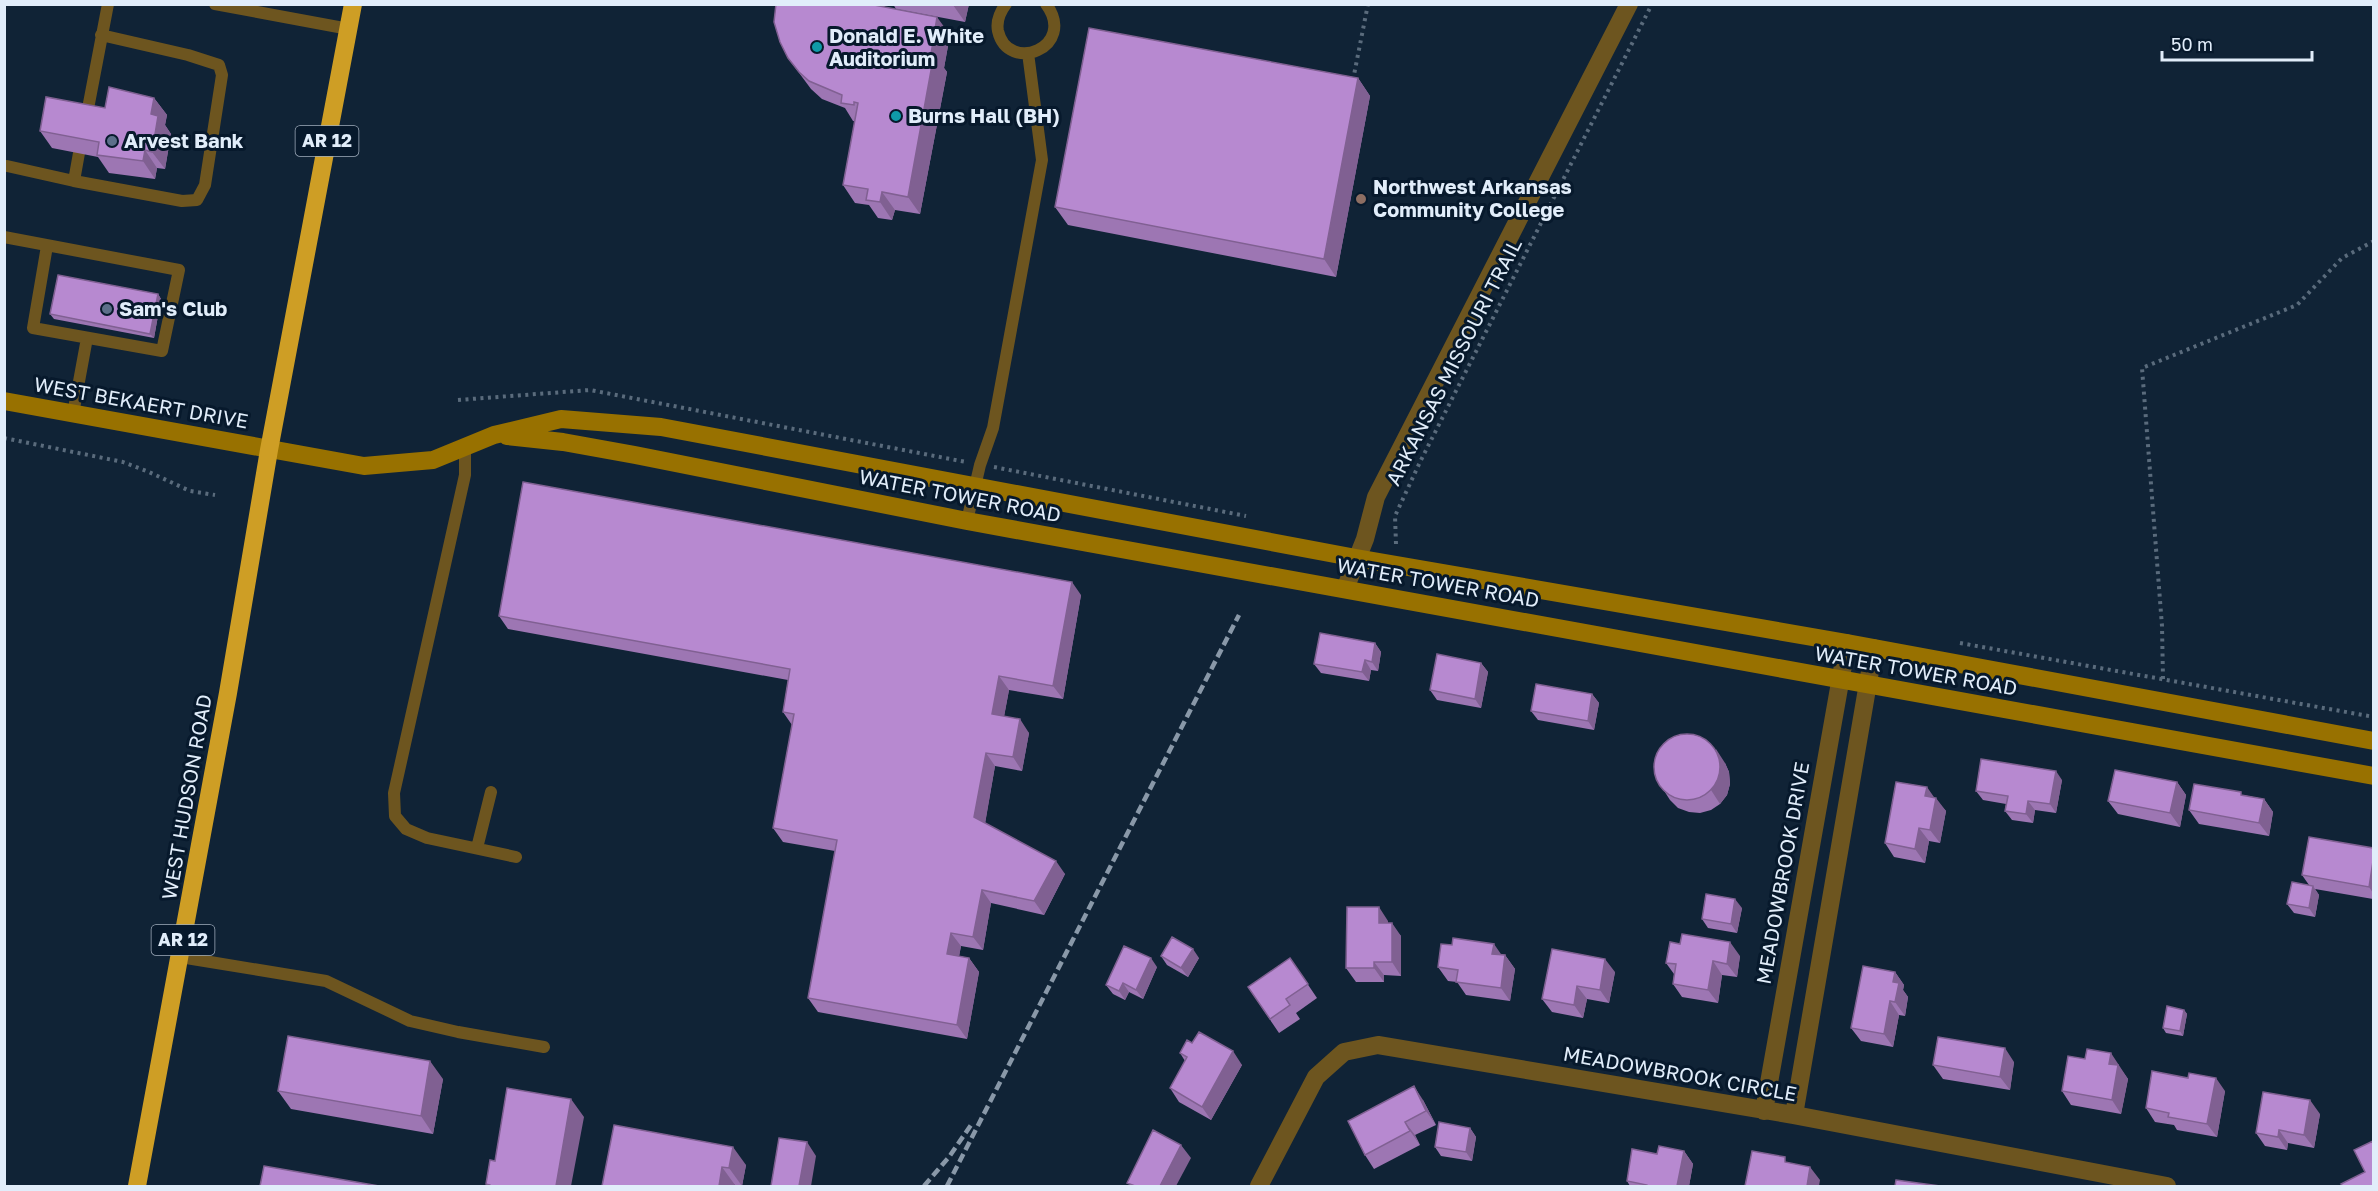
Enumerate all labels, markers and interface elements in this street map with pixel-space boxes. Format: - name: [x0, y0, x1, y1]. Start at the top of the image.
- place label: Donald E. White Auditorium: [829, 23, 984, 70]
- scale bar: [2162, 24, 2312, 62]
- text: 50 m: [2171, 33, 2213, 55]
- marker: Donald E. White Auditorium: [810, 40, 824, 54]
- place label: Burns Hall (BH): [908, 103, 1060, 127]
- marker: Burns Hall (BH): [889, 109, 903, 123]
- road number: AR 12: [296, 126, 358, 156]
- place label: Arvest Bank: [124, 128, 244, 152]
- marker: Arvest Bank: [105, 134, 119, 148]
- place label: Northwest Arkansas Community College: [1373, 174, 1572, 221]
- marker: Northwest Arkansas Community College: [1354, 192, 1368, 206]
- street label: ARKANSAS MISSOURI TRAIL: [1380, 234, 1526, 489]
- place label: Sam's Club: [119, 296, 227, 320]
- marker: Sam's Club: [100, 302, 114, 316]
- street label: WEST BEKAERT DRIVE: [32, 371, 250, 433]
- street label: WATER TOWER ROAD: [857, 464, 1063, 526]
- street label: WATER TOWER ROAD: [1335, 552, 1541, 612]
- street label: WATER TOWER ROAD: [1813, 640, 2019, 700]
- street label: WEST HUDSON ROAD: [156, 692, 216, 902]
- street label: MEADOWBROOK DRIVE: [1751, 760, 1813, 986]
- road number: AR 12: [152, 925, 214, 955]
- street label: MEADOWBROOK CIRCLE: [1562, 1041, 1799, 1105]

